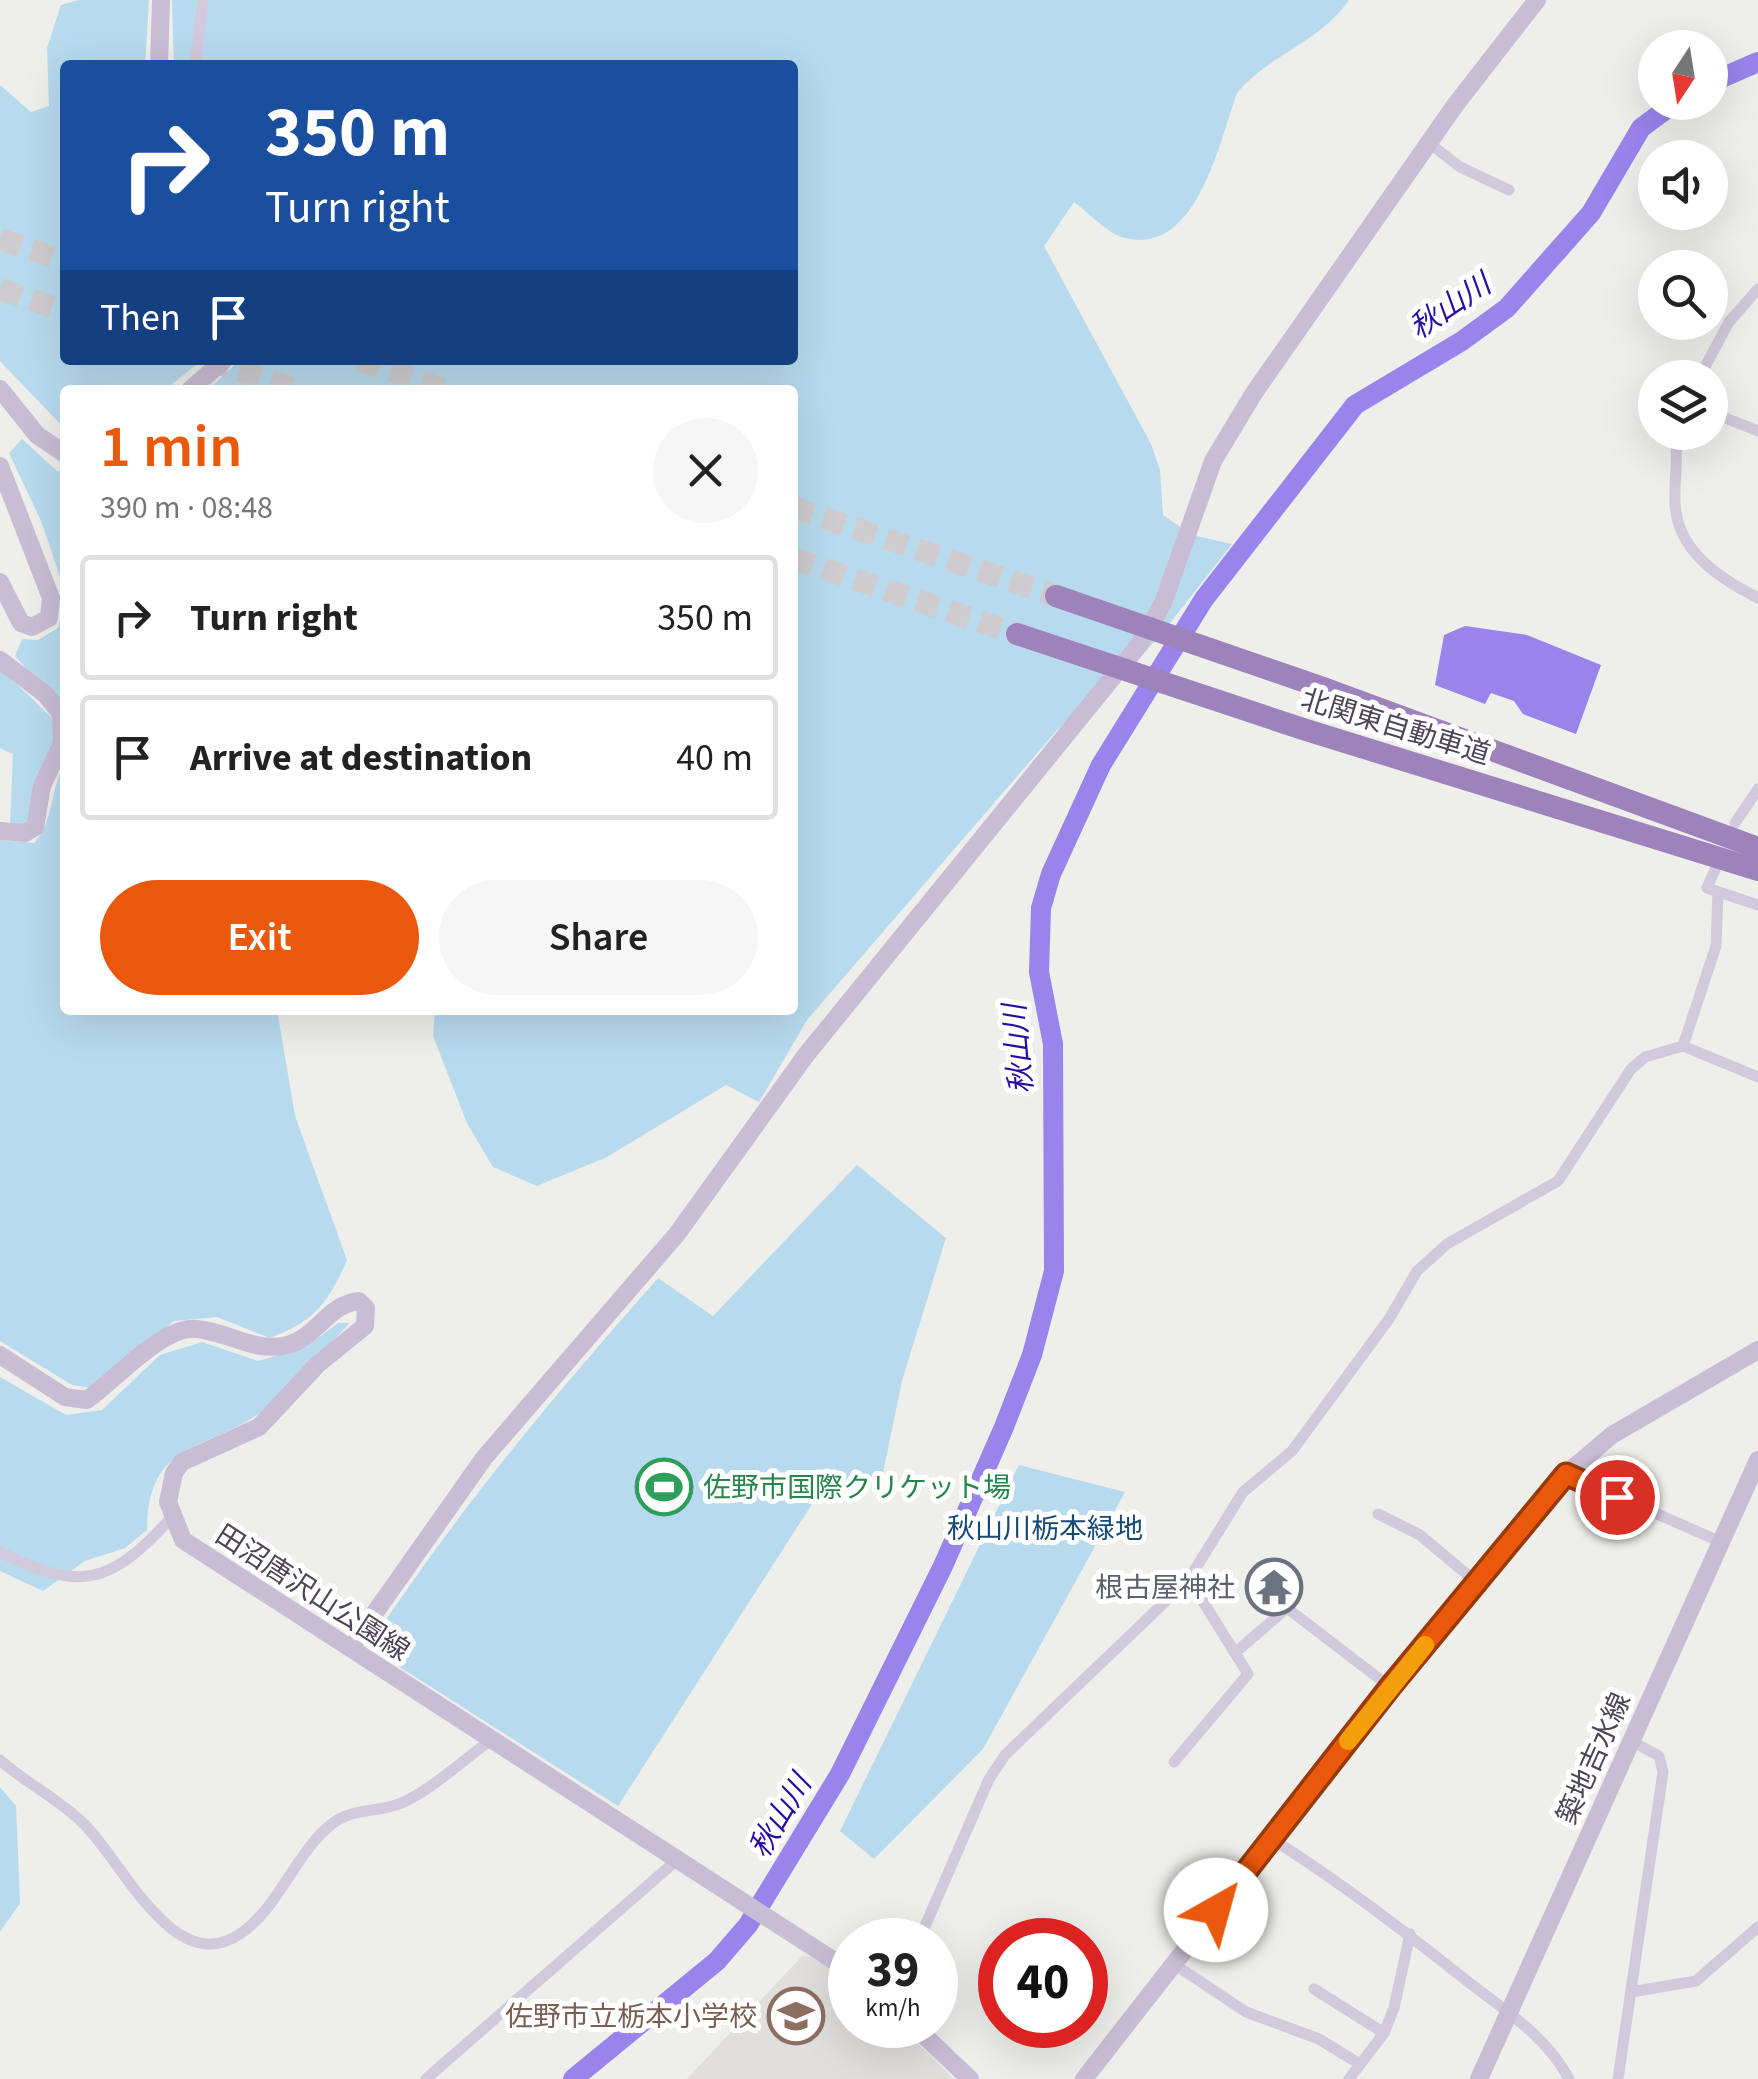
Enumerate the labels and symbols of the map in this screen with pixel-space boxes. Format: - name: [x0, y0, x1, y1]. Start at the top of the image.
- north arrow: [1638, 30, 1728, 120]
- water label: 秋山川: [1401, 262, 1502, 349]
- street label: 北関東自動車道: [1296, 679, 1495, 775]
- water label: 秋山川: [993, 999, 1044, 1096]
- pin: [1575, 1455, 1660, 1540]
- sports icon: 佐野市国際クリケット場: [634, 1457, 694, 1517]
- place label: 佐野市国際クリケット場: [703, 1468, 1011, 1508]
- park label: 秋山川栃本緑地: [947, 1509, 1143, 1549]
- street label: 田沼唐沢山公園線: [208, 1515, 417, 1671]
- temple icon: 根古屋神社: [1244, 1557, 1304, 1617]
- place label: 根古屋神社: [1095, 1568, 1235, 1608]
- street label: 築地吉水線: [1547, 1686, 1641, 1830]
- water label: 秋山川: [739, 1764, 824, 1866]
- position arrow: [1164, 1858, 1268, 1962]
- speed limit sign: 40: [978, 1918, 1108, 2048]
- school or university icon: 佐野市立栃本小学校: [766, 1986, 826, 2046]
- place label: 佐野市立栃本小学校: [505, 1997, 757, 2037]

